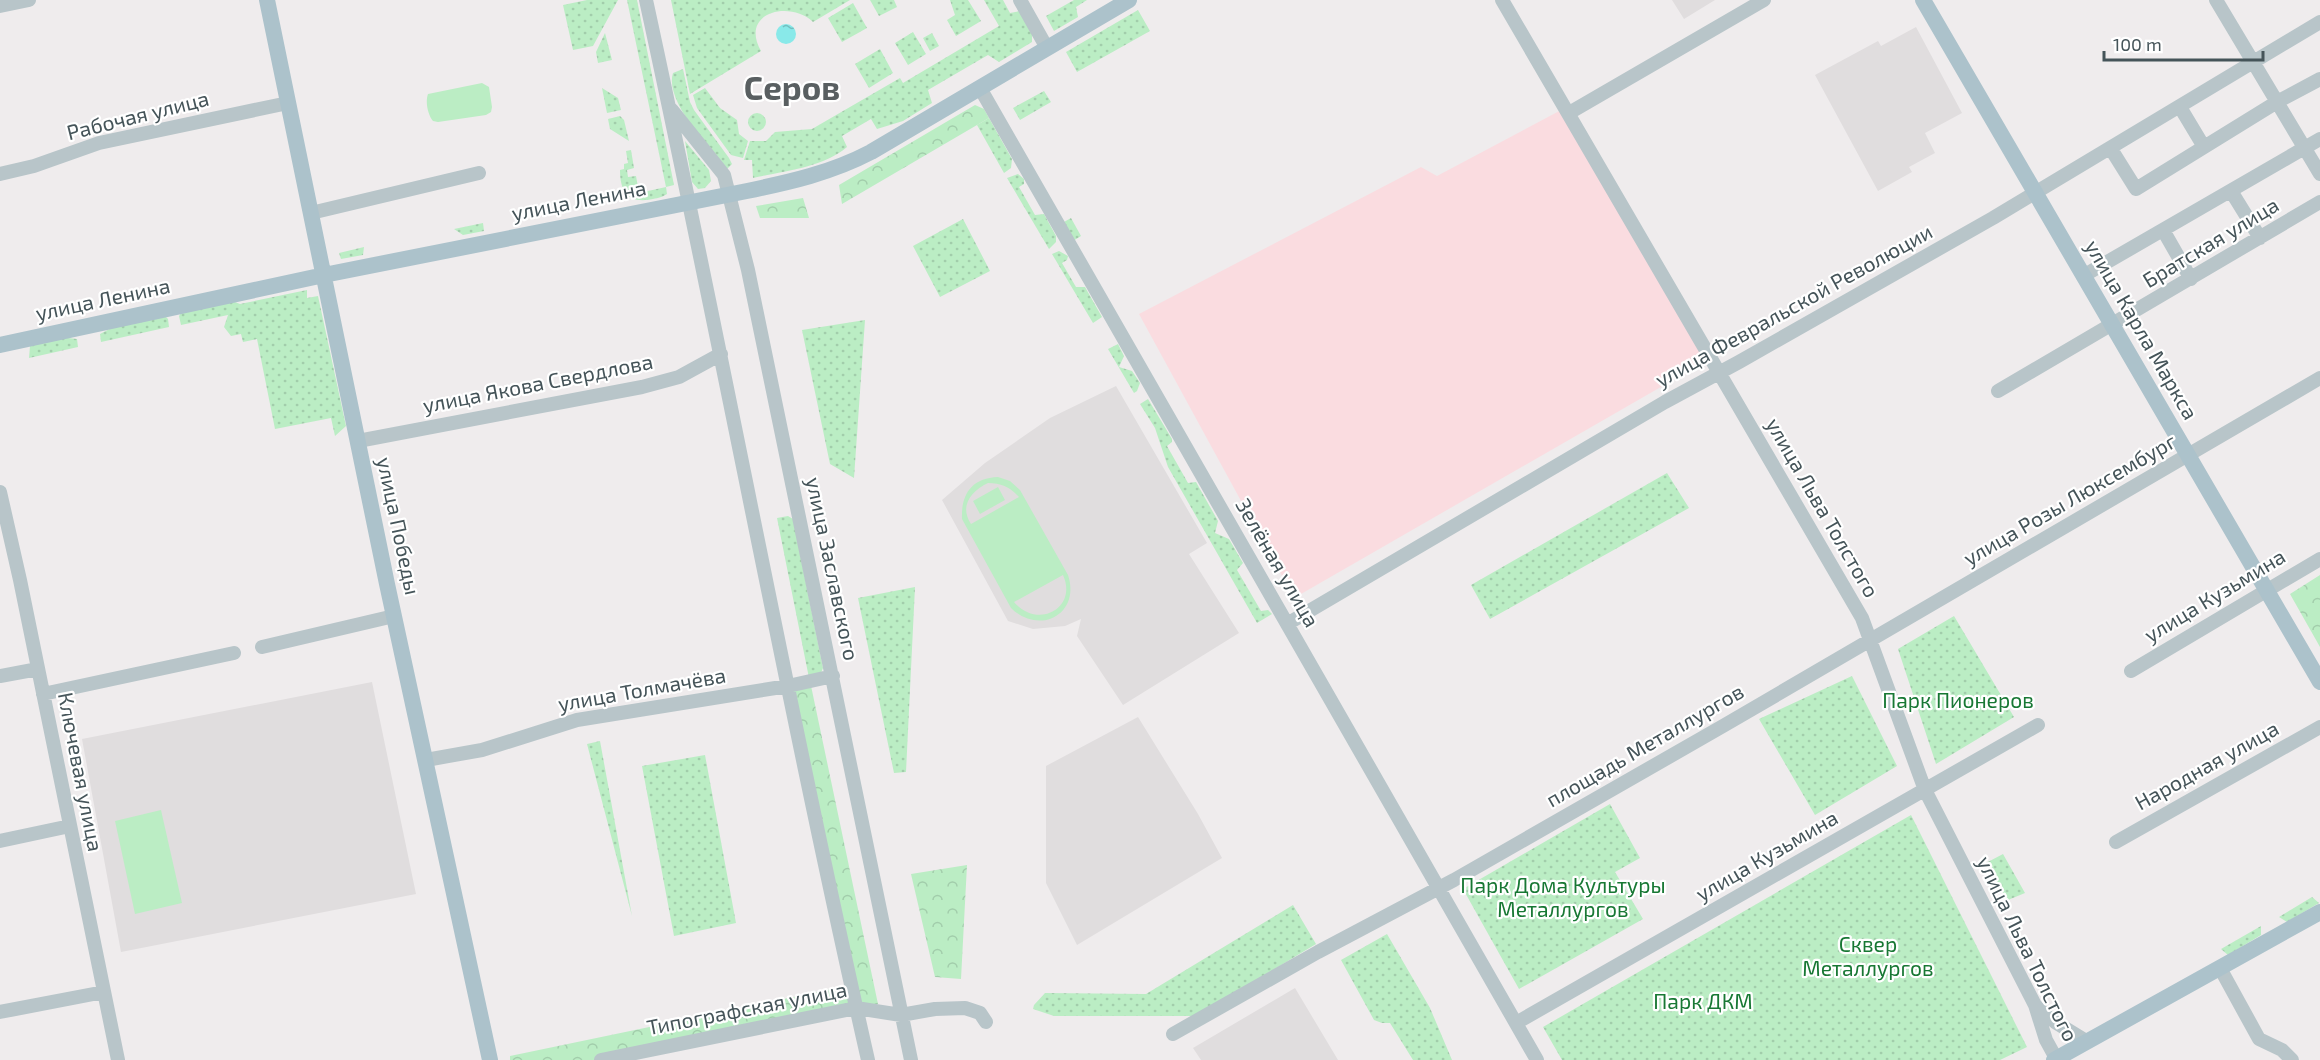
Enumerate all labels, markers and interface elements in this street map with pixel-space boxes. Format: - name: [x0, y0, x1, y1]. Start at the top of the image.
- scale bar: [2104, 24, 2263, 62]
- text: 100 m: [2113, 33, 2162, 55]
- district label: Серов: [744, 67, 840, 107]
- street label: Рабочая улица: [64, 85, 212, 145]
- street label: улица Ленина: [509, 174, 648, 226]
- street label: Братская улица: [2138, 191, 2283, 293]
- street label: улица Февральской Революции: [1650, 218, 1937, 392]
- street label: улица Карла Маркса: [2080, 235, 2204, 424]
- street label: улица Ленина: [33, 272, 172, 326]
- street label: улица Якова Свердлова: [421, 348, 655, 418]
- street label: улица Льва Толстого: [1761, 413, 1885, 602]
- street label: улица Розы Люксембург: [1958, 427, 2181, 571]
- street label: улица Победы: [372, 455, 426, 597]
- street label: улица Заславского: [801, 475, 865, 663]
- street label: Зелёная улица: [1230, 493, 1325, 632]
- street label: улица Кузьмина: [2139, 543, 2290, 647]
- street label: улица Толмачёва: [556, 661, 728, 717]
- street label: площадь Металлургов: [1541, 678, 1748, 812]
- park label: Парк Пионеров: [1882, 687, 2034, 712]
- street label: Ключевая улица: [53, 690, 109, 854]
- street label: Народная улица: [2130, 715, 2283, 815]
- street label: улица Кузьмина: [1691, 804, 1842, 906]
- street label: улица Льва Толстого: [1972, 852, 2084, 1046]
- park label: Парк Дома Культуры Металлургов: [1460, 872, 1666, 922]
- park label: Сквер Металлургов: [1802, 931, 1934, 981]
- street label: Типографская улица: [645, 976, 849, 1040]
- park label: Парк ДКМ: [1653, 988, 1753, 1013]

